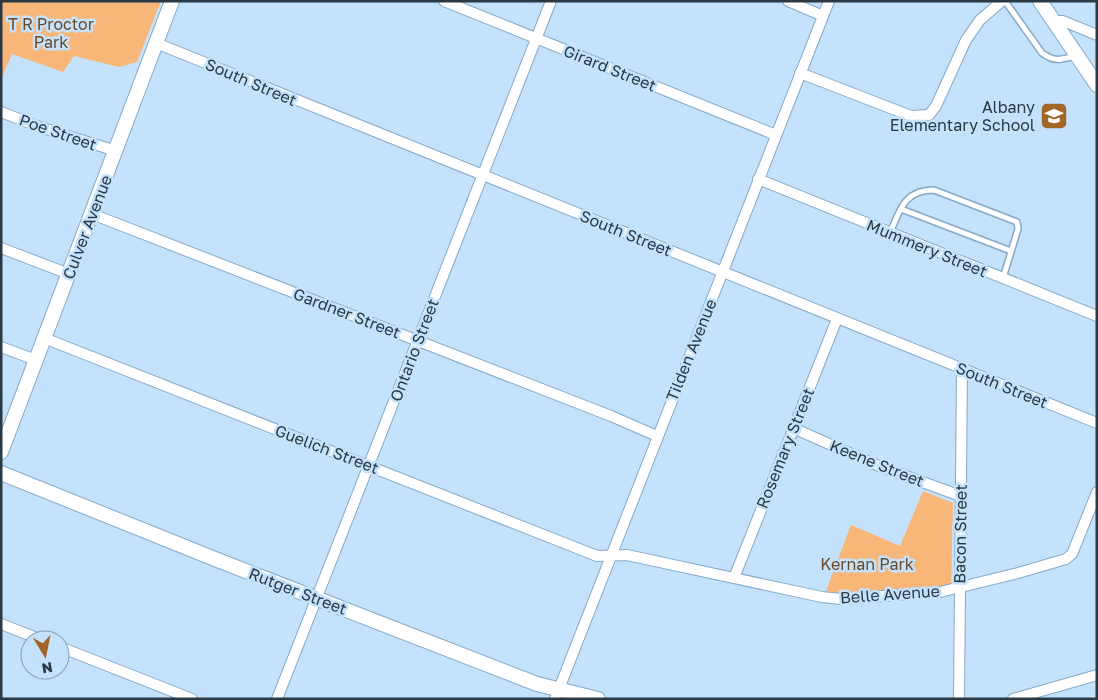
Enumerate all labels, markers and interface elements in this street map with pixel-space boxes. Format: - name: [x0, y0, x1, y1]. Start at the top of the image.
- park label: T R Proctor Park: [8, 14, 94, 52]
- street label: Girard Street: [561, 40, 659, 96]
- street label: South Street: [202, 54, 300, 110]
- place label: Albany Elementary School: [890, 97, 1035, 135]
- school or university icon: Albany Elementary School: [1039, 101, 1069, 131]
- street label: Poe Street: [17, 109, 99, 155]
- street label: Culver Avenue: [58, 172, 116, 282]
- street label: South Street: [577, 206, 675, 260]
- street label: Mummery Street: [864, 215, 990, 281]
- street label: Gardner Street: [291, 283, 403, 343]
- street label: Ontario Street: [385, 296, 443, 404]
- street label: Tilden Avenue: [661, 296, 721, 404]
- street label: South Street: [953, 358, 1051, 412]
- street label: Rosemary Street: [752, 385, 818, 511]
- street label: Guelich Street: [272, 420, 382, 478]
- street label: Keene Street: [827, 435, 927, 491]
- street label: Bacon Street: [949, 484, 971, 584]
- park label: Kernan Park: [820, 554, 914, 574]
- street label: Rutger Street: [246, 563, 350, 619]
- street label: Belle Avenue: [840, 581, 940, 607]
- north arrow: [20, 630, 70, 680]
- text: N: [41, 659, 54, 678]

